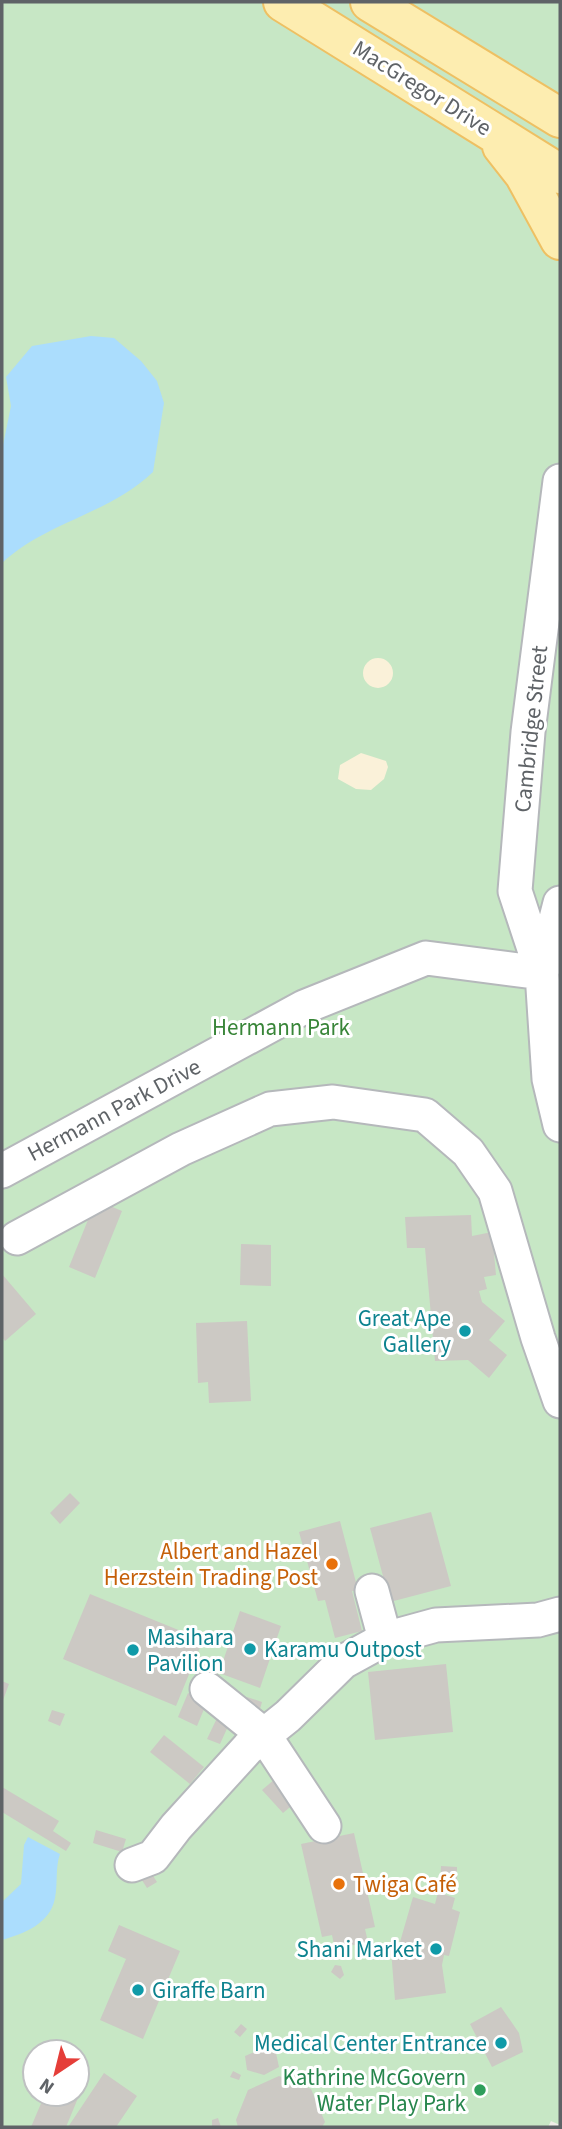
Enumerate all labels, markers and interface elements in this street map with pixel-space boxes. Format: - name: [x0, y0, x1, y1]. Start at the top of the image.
- street label: MacGregor Drive: [346, 32, 498, 144]
- street label: Cambridge Street: [506, 644, 556, 814]
- park label: Hermann Park: [212, 1011, 351, 1044]
- street label: Hermann Park Drive: [21, 1050, 207, 1170]
- place label: Great Ape Gallery: [358, 1302, 451, 1361]
- marker: Great Ape Gallery: [457, 1323, 473, 1339]
- place label: Albert and Hazel Herzstein Trading Post: [104, 1535, 318, 1594]
- marker: Albert and Hazel Herzstein Trading Post: [324, 1556, 340, 1572]
- place label: Masihara Pavilion: [147, 1621, 234, 1680]
- place label: Karamu Outpost: [264, 1633, 422, 1666]
- marker: Karamu Outpost: [242, 1641, 258, 1657]
- marker: Masihara Pavilion: [125, 1642, 141, 1658]
- place label: Twiga Café: [353, 1868, 457, 1901]
- marker: Twiga Café: [331, 1876, 347, 1892]
- place label: Shani Market: [297, 1933, 422, 1966]
- marker: Shani Market: [428, 1941, 444, 1957]
- place label: Giraffe Barn: [152, 1974, 266, 2007]
- marker: Giraffe Barn: [130, 1982, 146, 1998]
- place label: Medical Center Entrance: [254, 2027, 487, 2060]
- marker: Medical Center Entrance: [493, 2035, 509, 2051]
- north arrow: [21, 2038, 91, 2108]
- place label: Kathrine McGovern Water Play Park: [282, 2061, 467, 2120]
- text: N: [34, 2071, 60, 2100]
- marker: Kathrine McGovern Water Play Park: [472, 2082, 488, 2098]

